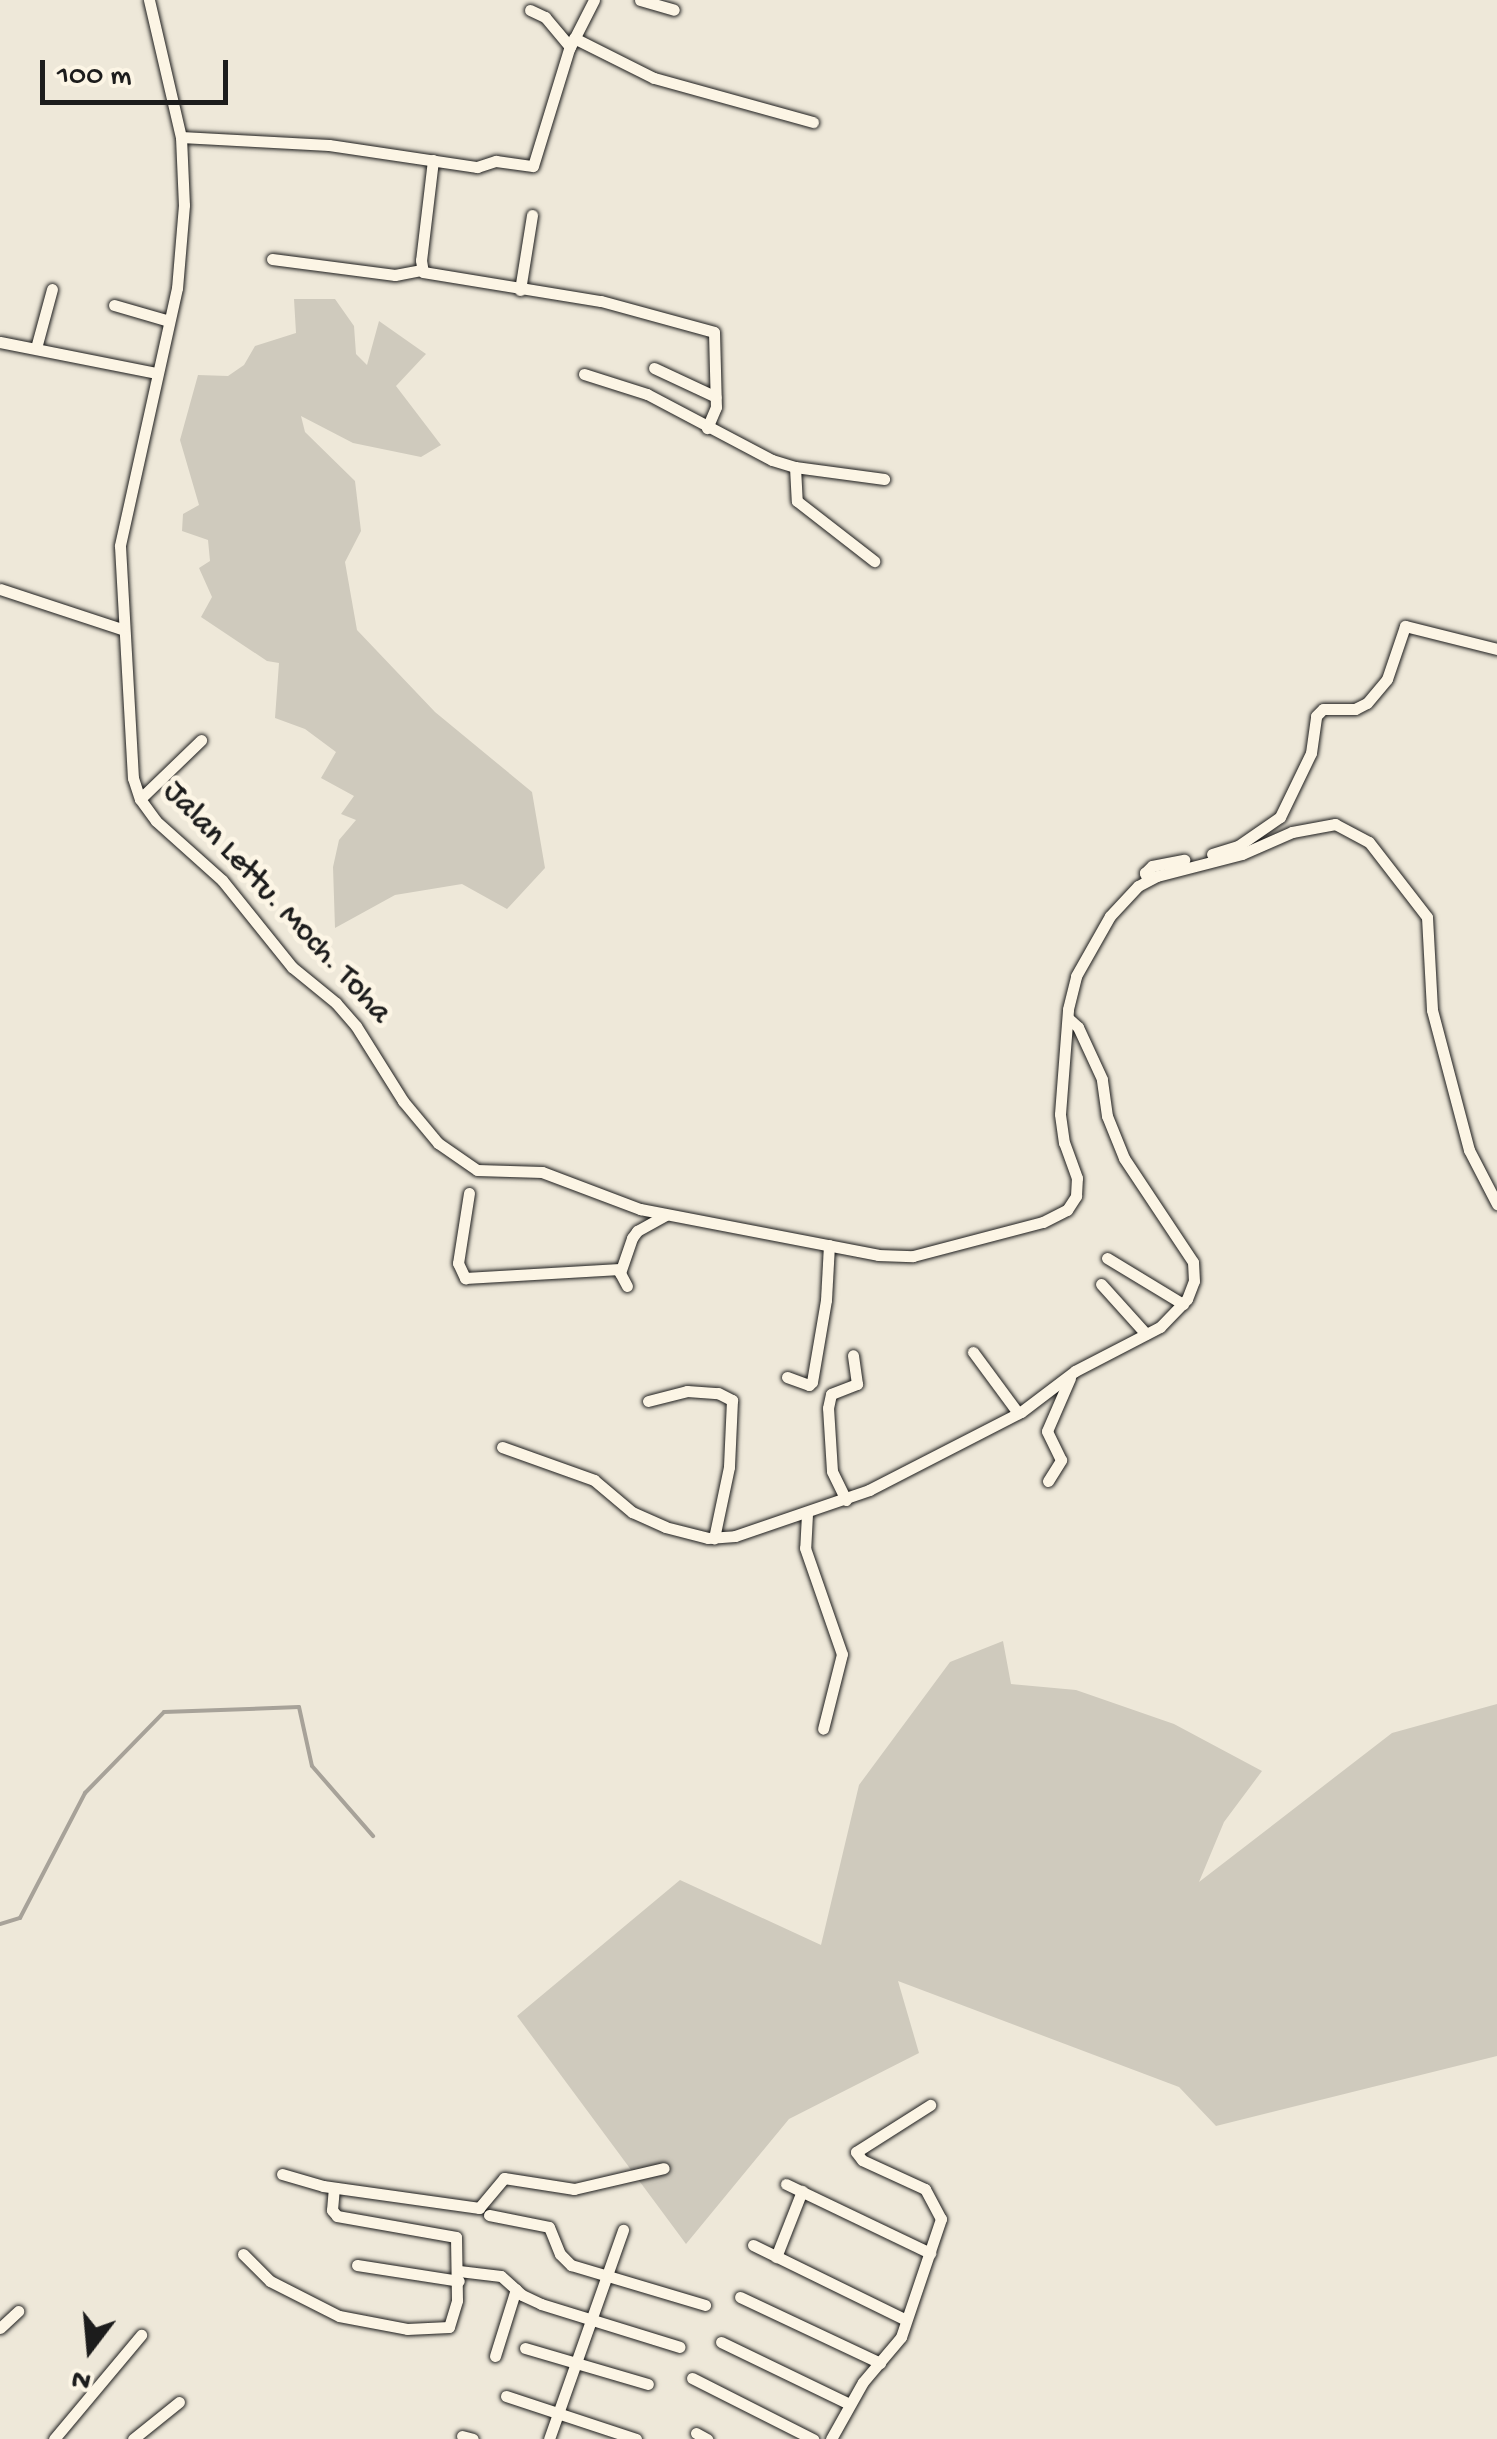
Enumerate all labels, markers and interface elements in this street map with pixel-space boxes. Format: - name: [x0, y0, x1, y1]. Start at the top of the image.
- scale bar: [45, 40, 232, 102]
- text: 100 m: [57, 60, 132, 95]
- street label: Jalan Lettu. Moch. Toha: [154, 774, 398, 1032]
- north arrow: [40, 2299, 140, 2399]
- text: N: [68, 2360, 95, 2397]

